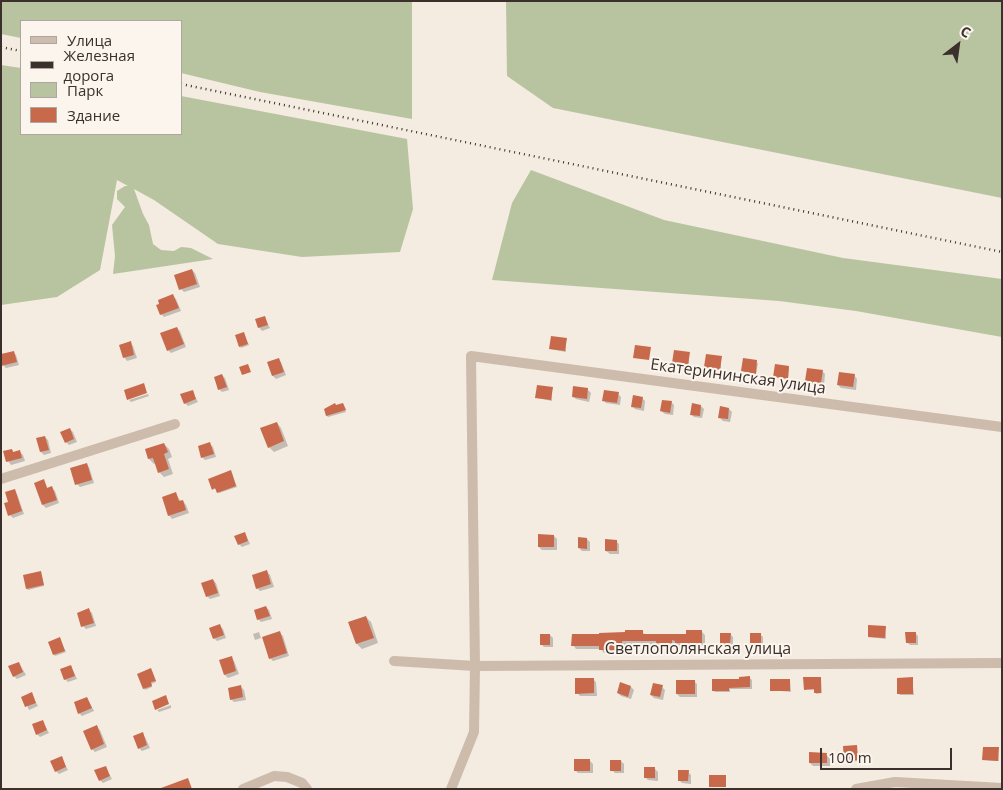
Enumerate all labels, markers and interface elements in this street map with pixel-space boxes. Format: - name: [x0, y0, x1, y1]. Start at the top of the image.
- legend: [20, 20, 182, 135]
- north arrow: [933, 20, 983, 70]
- text: С: [957, 21, 974, 42]
- text: Улица: [67, 30, 112, 50]
- text: Железная дорога: [64, 45, 135, 85]
- text: Парк: [67, 80, 103, 100]
- text: Здание: [67, 105, 120, 125]
- street label: Екатерининская улица: [649, 355, 827, 399]
- street label: Светлополянская улица: [605, 639, 791, 659]
- scale bar: [823, 738, 956, 770]
- text: 100 m: [828, 747, 872, 767]

